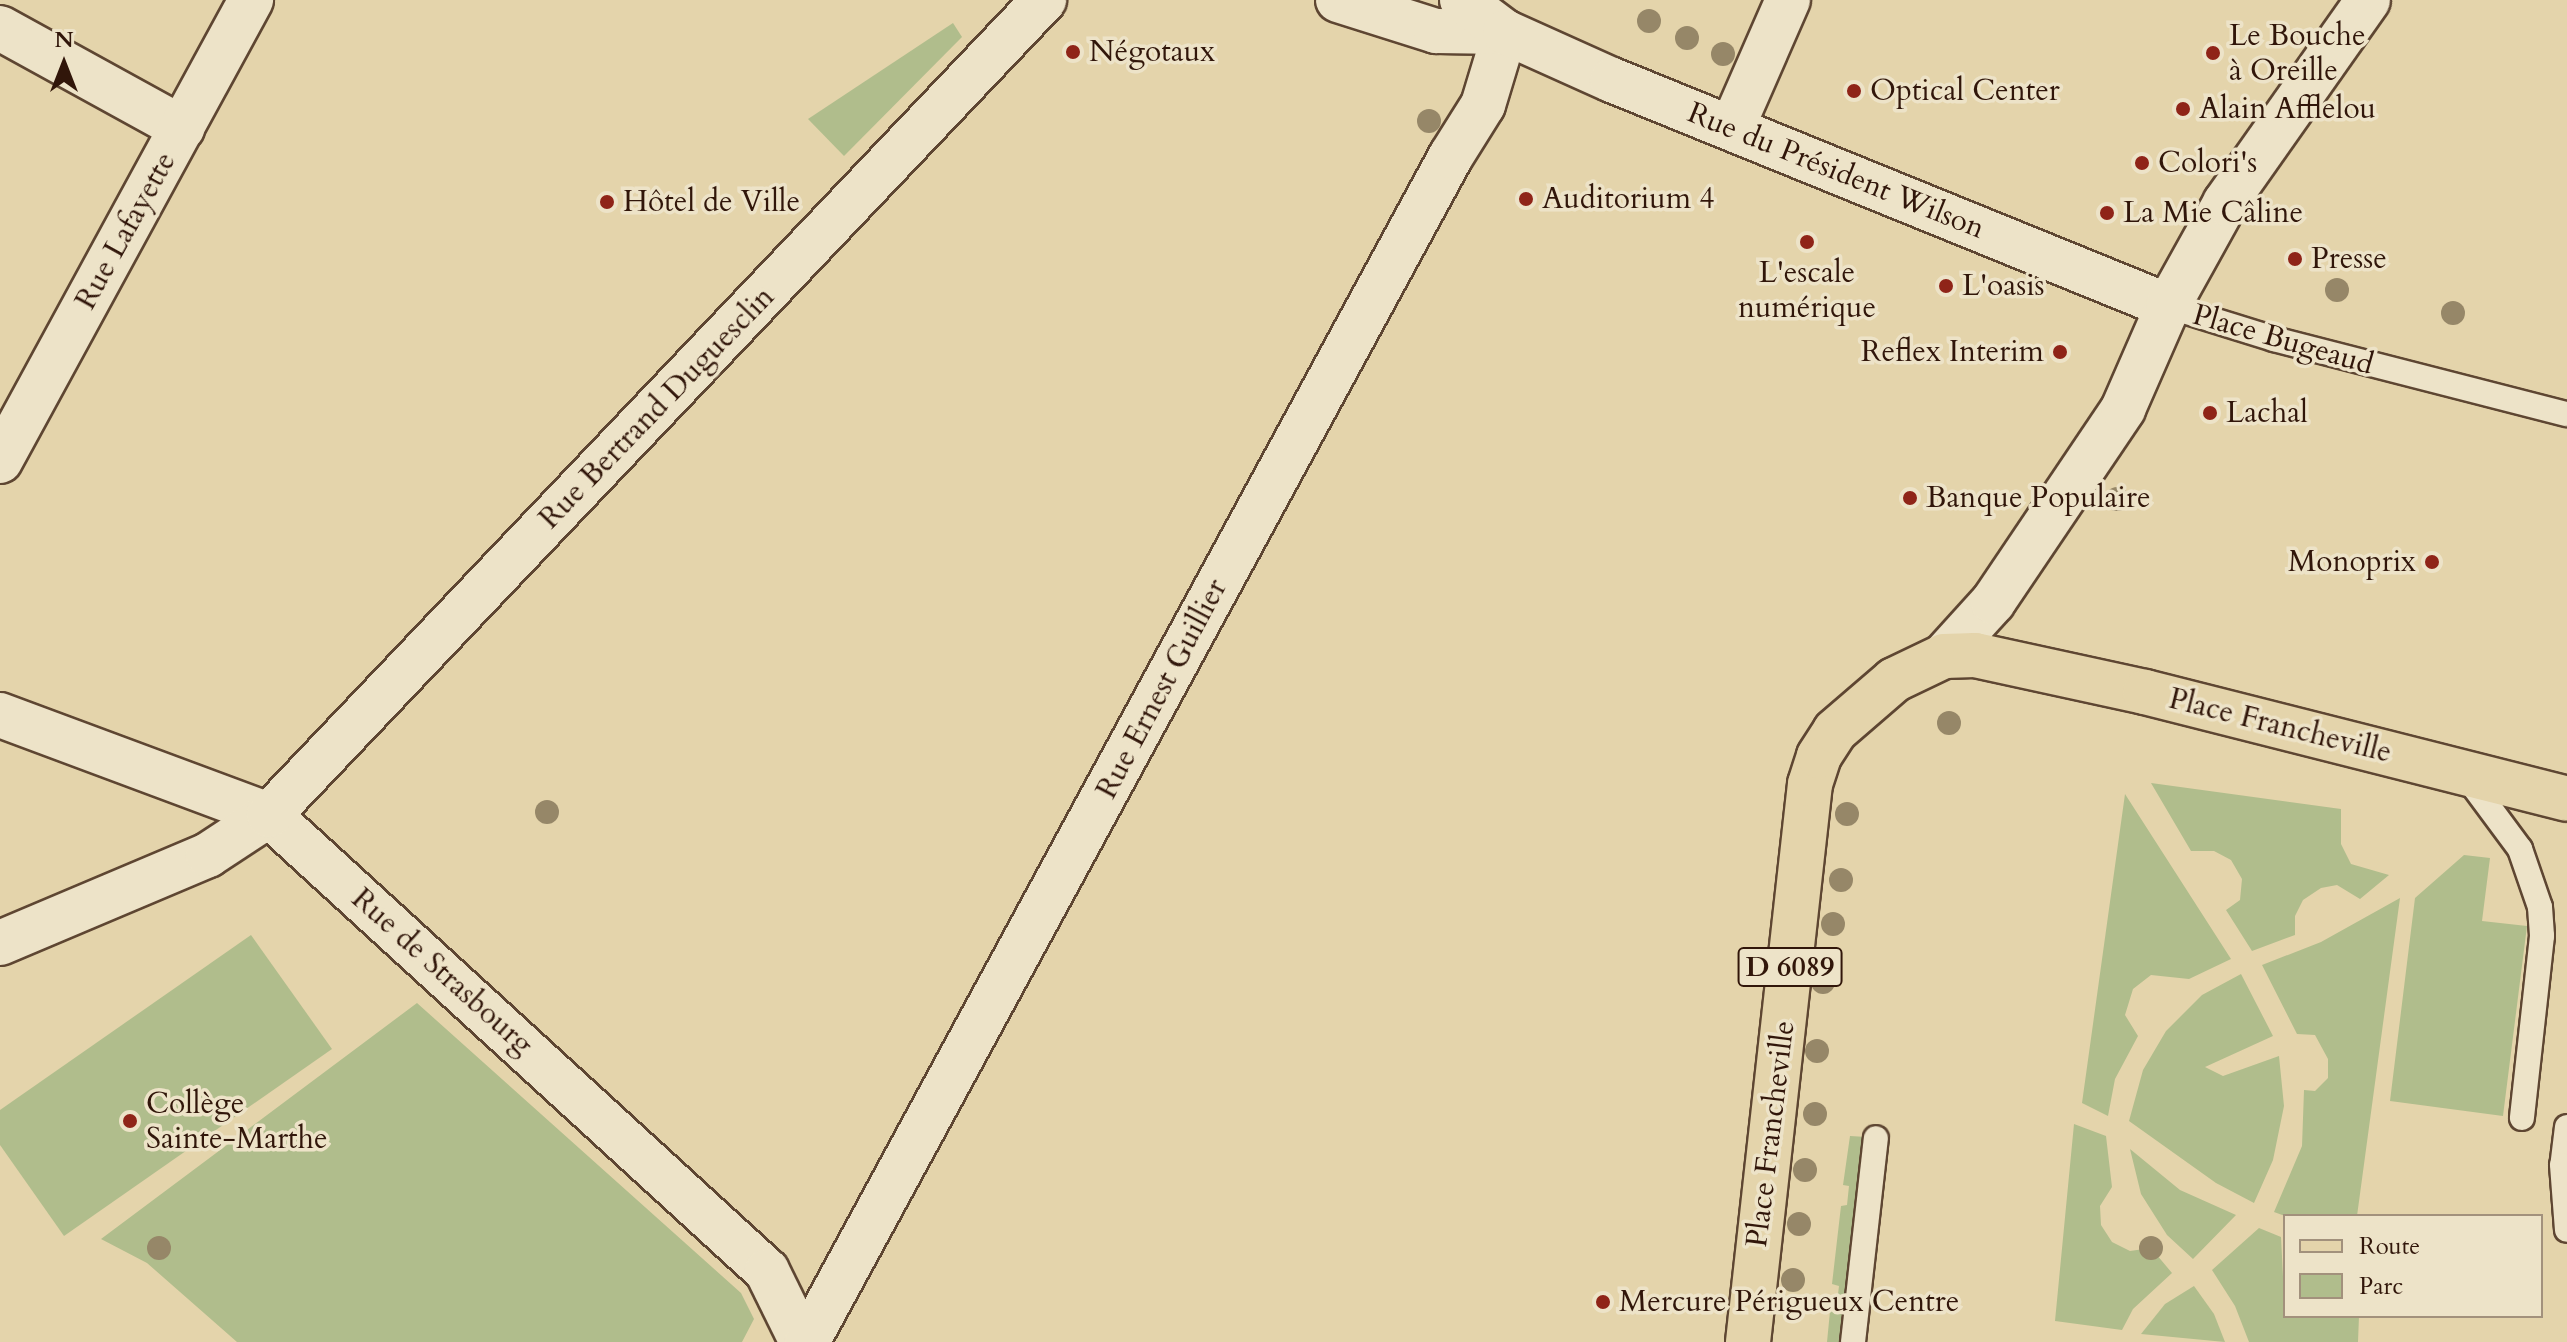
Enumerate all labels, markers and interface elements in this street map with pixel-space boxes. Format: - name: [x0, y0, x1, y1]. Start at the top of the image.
- place label: Le Bouche à Oreille: [2229, 18, 2366, 88]
- north arrow: [24, 24, 104, 104]
- text: N: [54, 25, 74, 55]
- place label: Négotaux: [1089, 34, 1215, 70]
- marker: Négotaux: [1064, 43, 1082, 61]
- marker: Le Bouche à Oreille: [2204, 44, 2222, 62]
- place label: Optical Center: [1870, 73, 2060, 109]
- marker: Optical Center: [1845, 82, 1863, 100]
- place label: Alain Afflelou: [2199, 91, 2376, 127]
- street label: Rue du Président Wilson: [1682, 95, 1990, 247]
- marker: Alain Afflelou: [2174, 100, 2192, 118]
- place label: Colori's: [2158, 145, 2257, 181]
- street label: Rue Lafayette: [68, 146, 184, 316]
- marker: Colori's: [2133, 154, 2151, 172]
- place label: Auditorium 4: [1542, 181, 1715, 217]
- place label: Hôtel de Ville: [623, 184, 800, 220]
- marker: Auditorium 4: [1517, 190, 1535, 208]
- marker: Hôtel de Ville: [598, 193, 616, 211]
- place label: La Mie Câline: [2123, 195, 2303, 231]
- marker: La Mie Câline: [2098, 204, 2116, 222]
- marker: L'escale numérique: [1798, 233, 1816, 251]
- place label: Presse: [2311, 241, 2387, 277]
- marker: Presse: [2286, 250, 2304, 268]
- place label: L'escale numérique: [1738, 255, 1876, 326]
- place label: L'oasis: [1962, 268, 2045, 304]
- marker: L'oasis: [1937, 277, 1955, 295]
- street label: Rue Bertrand Duguesclin: [532, 279, 782, 537]
- street label: Place Bugeaud: [2188, 297, 2378, 383]
- place label: Reflex Interim: [1861, 334, 2044, 370]
- marker: Reflex Interim: [2051, 343, 2069, 361]
- place label: Lachal: [2226, 395, 2308, 431]
- marker: Lachal: [2201, 404, 2219, 422]
- place label: Banque Populaire: [1926, 480, 2151, 516]
- marker: Banque Populaire: [1901, 489, 1919, 507]
- place label: Monoprix: [2288, 544, 2416, 580]
- marker: Monoprix: [2423, 553, 2441, 571]
- street label: Rue Ernest Guillier: [1089, 573, 1235, 805]
- street label: Place Francheville: [2165, 681, 2395, 771]
- street label: Rue de Strasbourg: [344, 881, 540, 1063]
- road number: D 6089: [1736, 943, 1844, 991]
- street label: Place Francheville: [1739, 1019, 1803, 1249]
- place label: Collège Sainte-Marthe: [146, 1086, 328, 1156]
- marker: Collège Sainte-Marthe: [121, 1112, 139, 1130]
- legend: [2283, 1214, 2543, 1318]
- text: Route: [2359, 1230, 2420, 1263]
- text: Parc: [2359, 1270, 2403, 1303]
- place label: Mercure Périgueux Centre: [1619, 1284, 1959, 1320]
- marker: Mercure Périgueux Centre: [1594, 1293, 1612, 1311]

